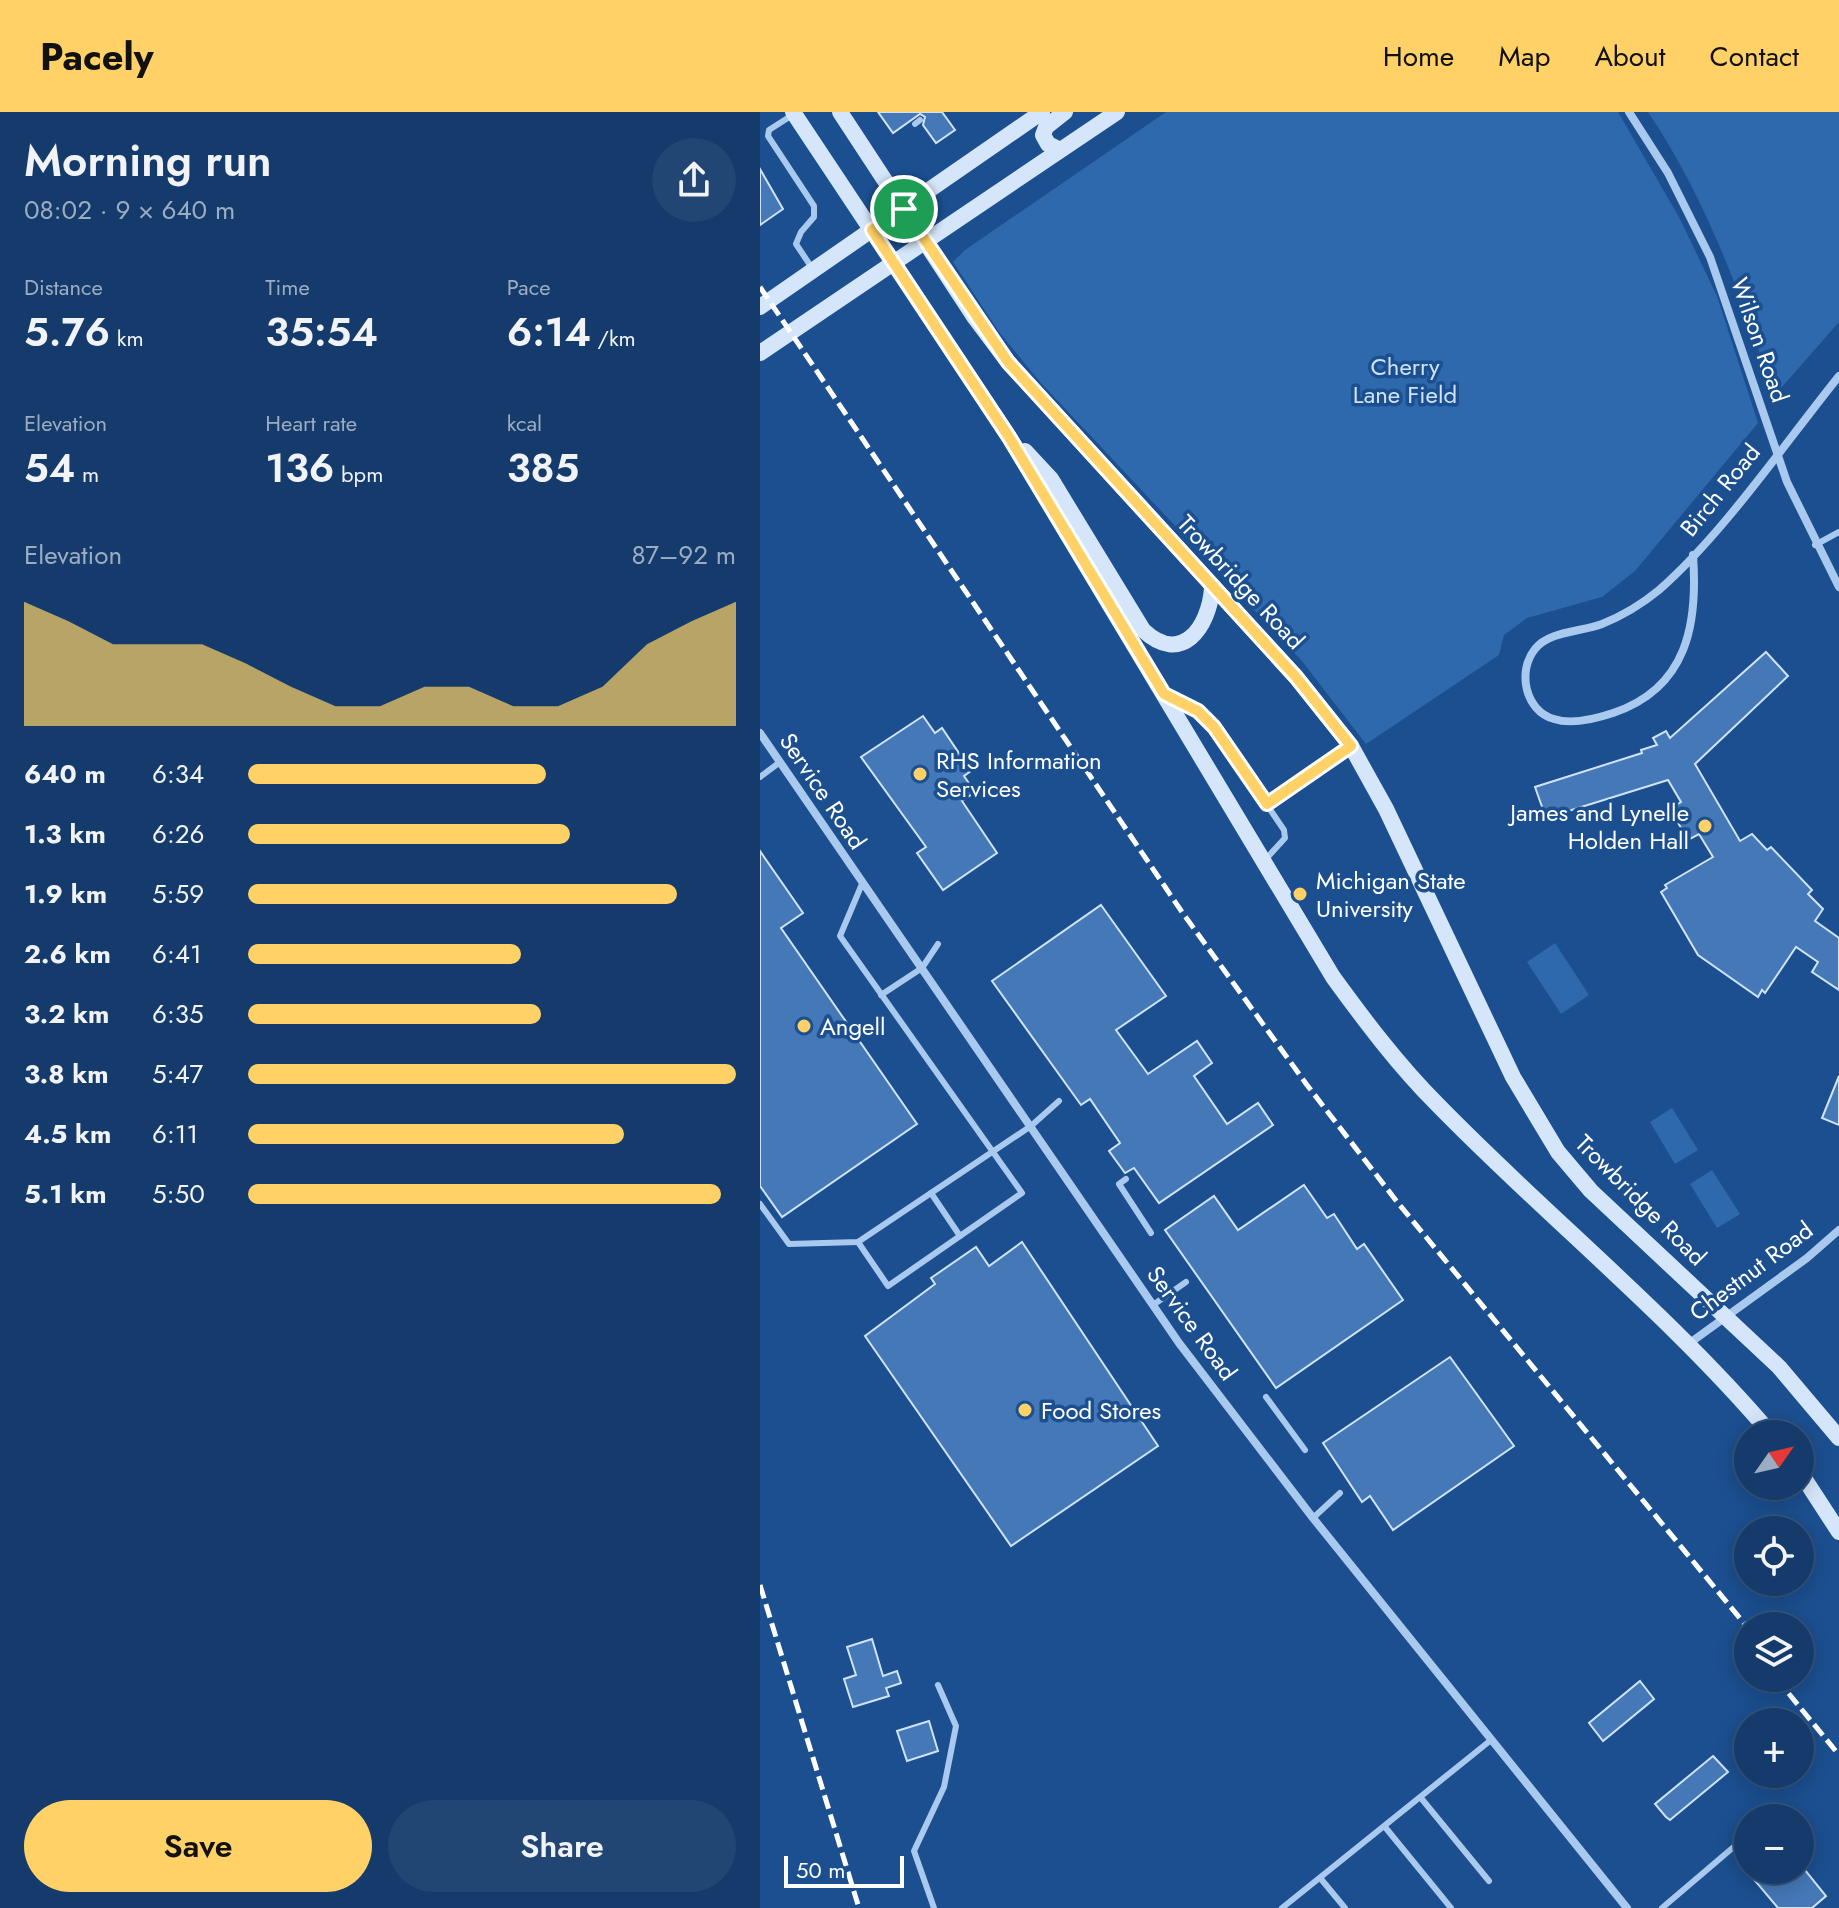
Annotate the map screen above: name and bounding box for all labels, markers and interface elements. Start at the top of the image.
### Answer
text: Pacely [40,29,154,84]
text: Home [1383,36,1454,77]
text: Map [1498,36,1550,77]
text: About [1594,36,1666,77]
text: Contact [1710,36,1799,77]
text: Morning run [24,129,272,193]
button: share [652,138,736,222]
pin [870,175,938,243]
icon: arrive [882,187,926,231]
text: 08:02 · 9 × 640 m [24,191,235,229]
text: Distance [24,271,103,303]
text: Time [265,271,310,303]
text: Pace [507,271,550,303]
street label: Wilson Road [1722,273,1798,407]
text: 5.76 [24,303,110,361]
text: 35:54 [265,303,378,361]
text: 6:14 [507,303,591,361]
text: km [110,322,144,354]
text: /km [591,322,636,354]
park label: Cherry Lane Field [1353,349,1457,412]
text: Elevation [24,407,107,439]
text: Heart rate [265,407,357,439]
text: kcal [507,407,542,439]
street label: Birch Road [1672,436,1768,544]
text: 54 [24,439,75,497]
text: 136 [265,439,334,497]
text: 385 [507,439,579,497]
text: m [75,458,99,490]
text: bpm [334,458,383,490]
street label: Trowbridge Road [1169,507,1313,657]
text: Elevation [24,536,122,574]
text: 87–92 m [631,536,736,574]
street label: Service Road [771,726,875,856]
place label: RHS Information Services [936,743,1102,806]
text: 640 m [24,755,106,793]
text: 6:34 [152,755,204,793]
marker: RHS Information Services [911,765,929,783]
place label: James and Lynelle Holden Hall [1507,795,1689,858]
text: 1.3 km [24,815,106,853]
text: 6:26 [152,815,205,853]
marker: James and Lynelle Holden Hall [1696,817,1714,835]
place label: Michigan State University [1316,863,1466,926]
text: 1.9 km [24,875,107,913]
text: 5:59 [152,875,204,913]
marker: Michigan State University [1291,885,1309,903]
text: 2.6 km [24,935,111,973]
text: 6:41 [152,935,202,973]
text: 3.2 km [24,995,109,1033]
text: 6:35 [152,995,204,1033]
place label: Angell [820,1009,886,1044]
marker: Angell [795,1017,813,1035]
text: 3.8 km [24,1055,109,1093]
text: 5:47 [152,1055,203,1093]
text: 4.5 km [24,1115,111,1153]
text: 6:11 [152,1115,198,1153]
street label: Trowbridge Road [1567,1126,1715,1274]
text: 5.1 km [24,1175,107,1213]
text: 5:50 [152,1175,205,1213]
street label: Chestnut Road [1682,1213,1820,1329]
street label: Service Road [1138,1258,1246,1388]
place label: Food Stores [1041,1393,1161,1428]
marker: Food Stores [1016,1401,1034,1419]
north arrow [1734,1420,1814,1500]
map controls [1734,1420,1814,1884]
button: locate [1734,1516,1814,1596]
button: layers [1734,1612,1814,1692]
button: + [1734,1708,1814,1788]
button: Save [24,1800,372,1892]
button: Share [388,1800,736,1892]
button: − [1734,1804,1814,1884]
scale bar [784,1852,904,1888]
text: 50 m [796,1854,845,1886]

